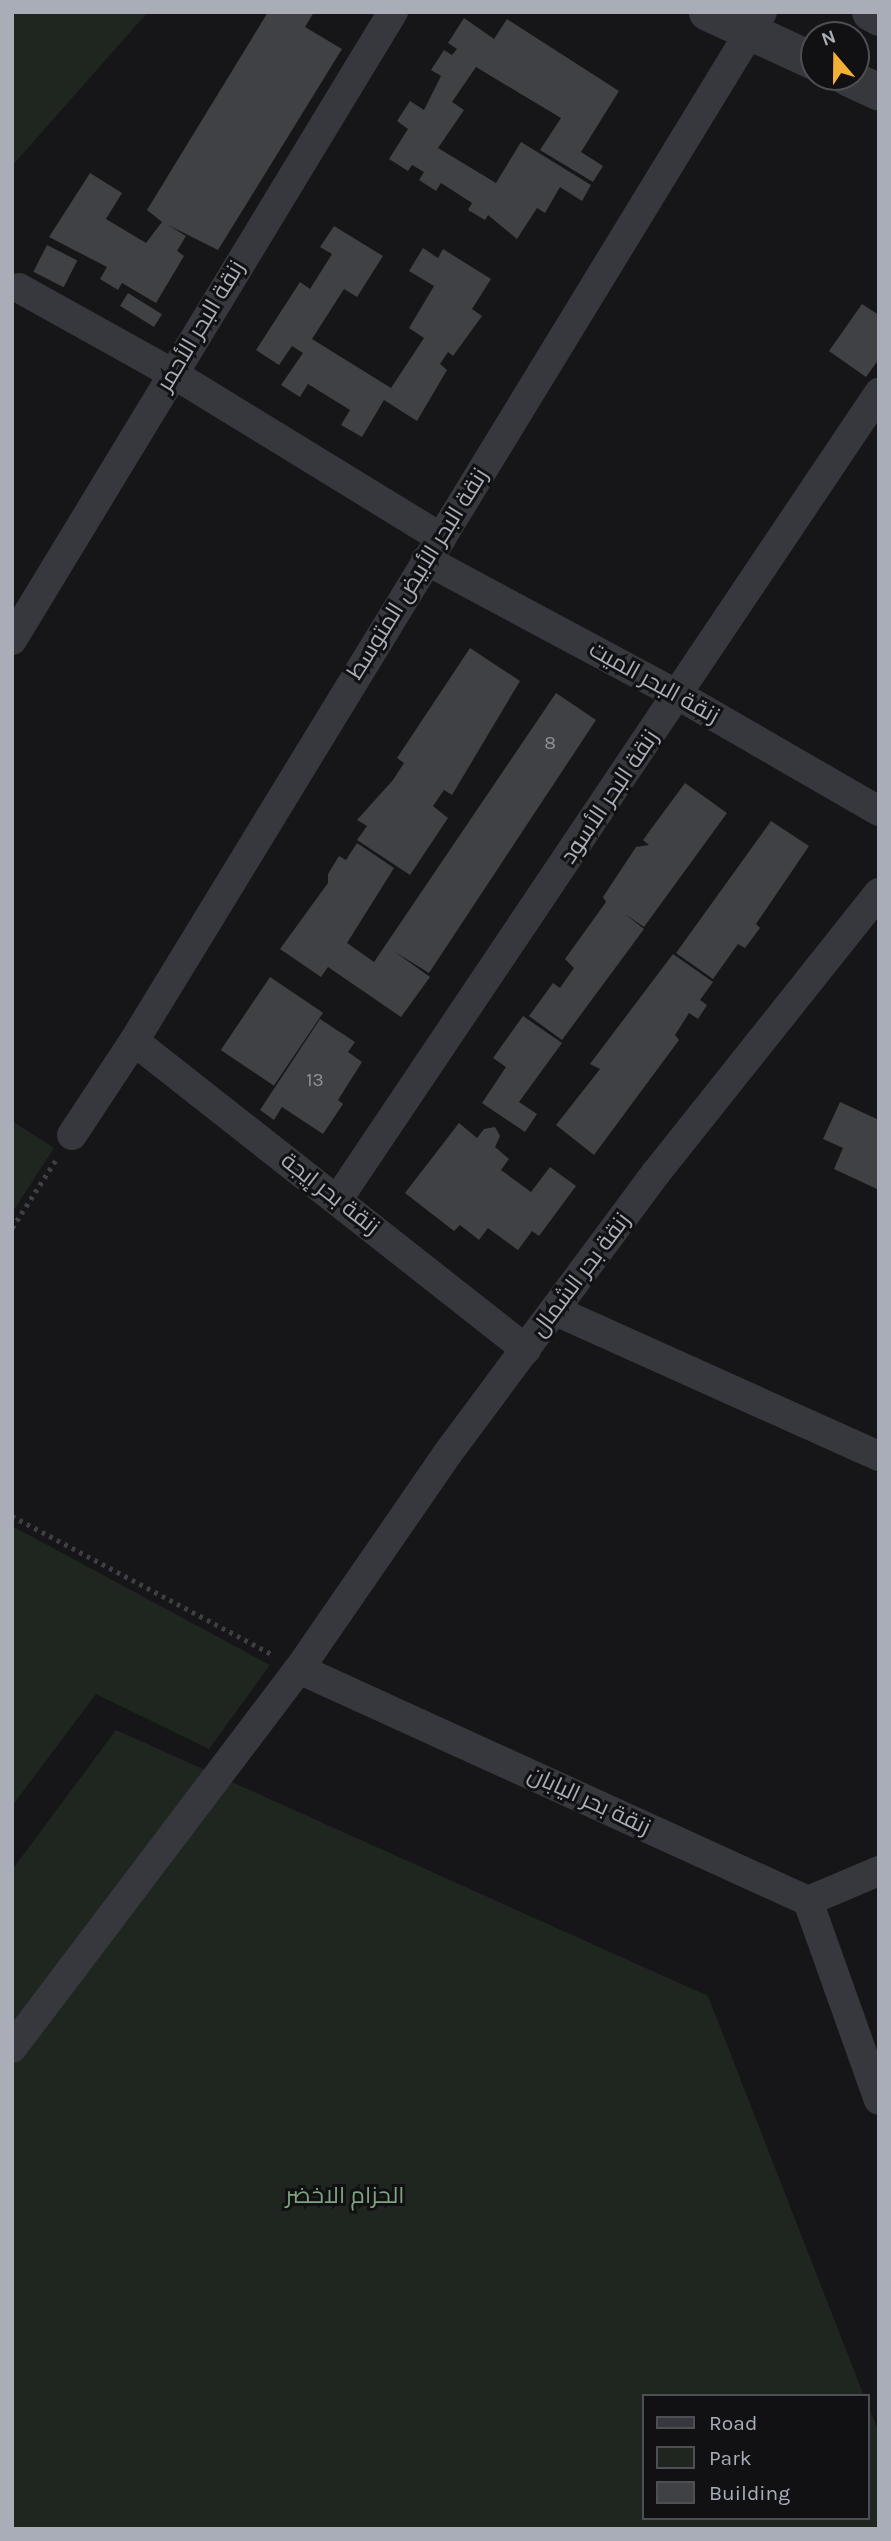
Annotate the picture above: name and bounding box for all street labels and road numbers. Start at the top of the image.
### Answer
street label: زنقة البحر الأحمر [151,256,251,396]
street label: زنقة البحر الأبيض المتوسط [342,463,494,685]
street label: زنقة البحر الميت [584,636,724,730]
street label: زنقة البحر الأسود [555,725,665,869]
street label: زنقة بحر إيجة [275,1147,385,1241]
street label: زنقة بحر الشمال [525,1208,637,1342]
street label: زنقة بحر اليابان [523,1761,655,1841]

